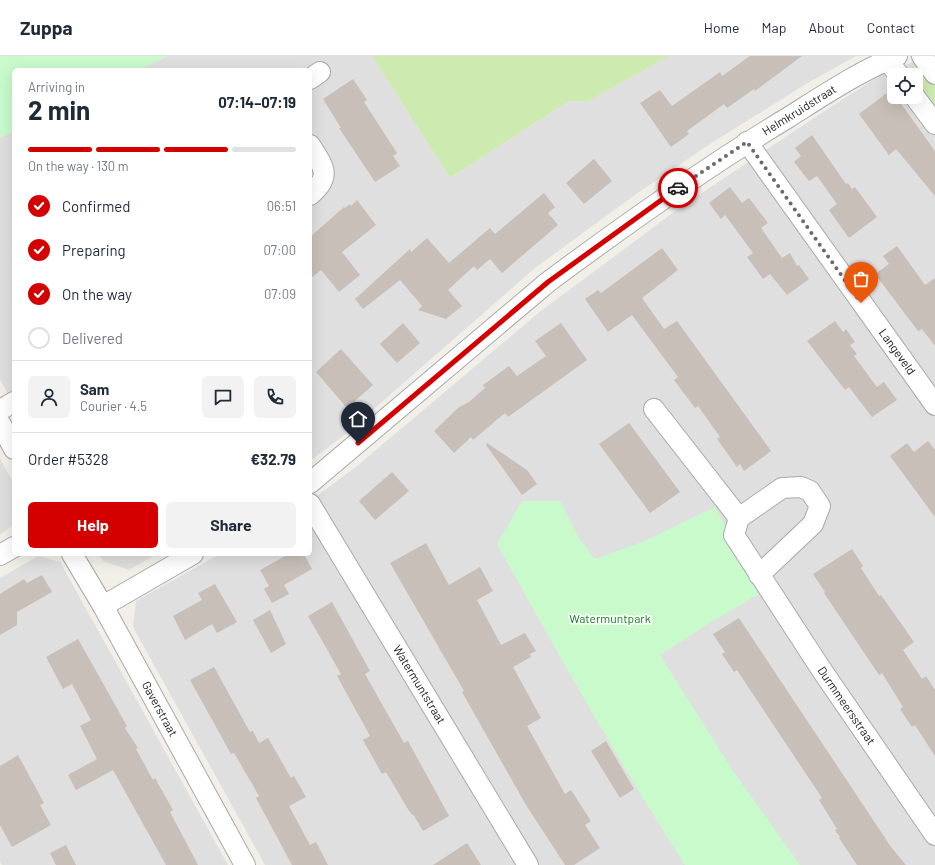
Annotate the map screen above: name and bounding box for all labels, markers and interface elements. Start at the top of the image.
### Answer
text: Zuppa [20,16,73,39]
text: Home [704,19,740,36]
text: Map [762,19,786,36]
text: About [808,19,845,36]
text: Contact [867,19,915,36]
map controls [887,68,923,104]
button: locate [887,68,923,104]
text: Arriving in [28,79,85,95]
street label: Helmkruidstraat [759,81,838,138]
text: 07:14–07:19 [218,93,296,111]
text: 2 min [28,94,90,125]
text: On the way · 130 m [28,158,129,174]
courier [658,168,698,208]
icon: car [667,177,689,199]
icon: check [28,195,50,217]
text: Confirmed [62,197,130,215]
text: 06:51 [267,198,296,214]
icon: check [28,239,50,261]
text: Preparing [62,241,126,259]
text: 07:00 [263,242,296,258]
pin [844,262,878,303]
icon: bag [850,268,872,290]
icon: check [28,283,50,305]
text: On the way [62,285,132,303]
text: 07:09 [264,286,296,302]
street label: Langeveld [877,326,919,377]
text: Delivered [62,329,123,347]
button: person [28,376,70,418]
button: chat [202,376,244,418]
button: phone [254,376,296,418]
text: Sam [80,380,109,398]
text: Courier · 4.5 [80,398,147,414]
pin [341,402,375,443]
icon: home [347,408,369,430]
text: Order #5328 [28,450,109,468]
text: €32.79 [251,450,296,468]
button: Help [28,502,158,548]
button: Share [166,502,296,548]
park label: Watermuntpark [569,611,651,625]
street label: Watermuntstraat [391,642,449,726]
street label: Durmmeersstraat [815,663,879,747]
street label: Gaverstraat [140,679,181,738]

